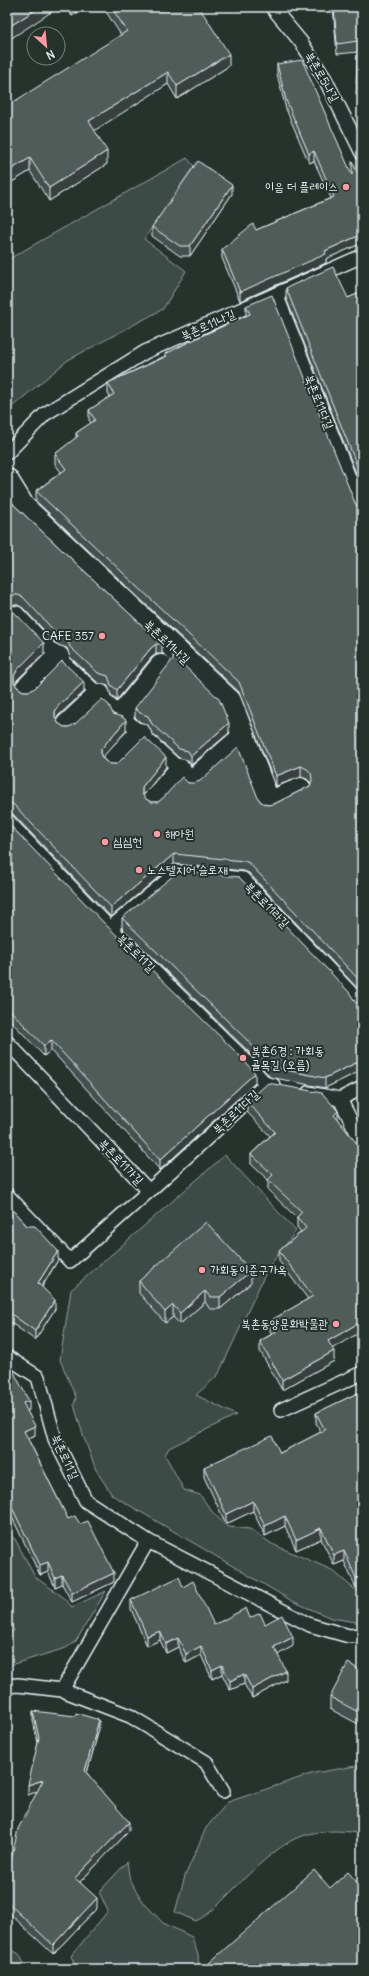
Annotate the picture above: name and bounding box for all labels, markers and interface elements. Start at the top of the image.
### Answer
north arrow [26,26,66,66]
text: N [44,47,57,63]
street label: 북촌로5나길 [302,49,343,105]
place label: 이음 더 플레이스 [265,179,338,194]
marker: 이음 더 플레이스 [341,182,351,192]
street label: 북촌로11나길 [178,306,238,343]
street label: 북촌로11다길 [302,372,337,432]
street label: 북촌로11나길 [141,616,194,667]
place label: CAFE 357 [42,628,94,643]
marker: CAFE 357 [97,631,107,641]
place label: 해아원 [165,826,194,841]
marker: 해아원 [152,829,162,839]
place label: 심심헌 [113,834,142,849]
marker: 심심헌 [100,837,110,847]
place label: 노스텔지어 슬로재 [147,862,227,877]
marker: 노스텔지어 슬로재 [134,865,144,875]
street label: 북촌로11라길 [242,879,293,931]
street label: 북촌로11길 [114,931,159,975]
place label: 북촌6경 : 가회동 골목길 (오름) [251,1043,324,1072]
marker: 북촌6경 : 가회동 골목길 (오름) [238,1053,248,1063]
street label: 북촌로11다길 [209,1086,262,1137]
street label: 북촌로11가길 [96,1136,147,1188]
place label: 가회동이준구가옥 [210,1262,287,1277]
marker: 가회동이준구가옥 [197,1265,207,1275]
place label: 북촌동양문화박물관 [241,1316,328,1331]
marker: 북촌동양문화박물관 [331,1319,341,1329]
street label: 북촌로11길 [48,1432,83,1482]

